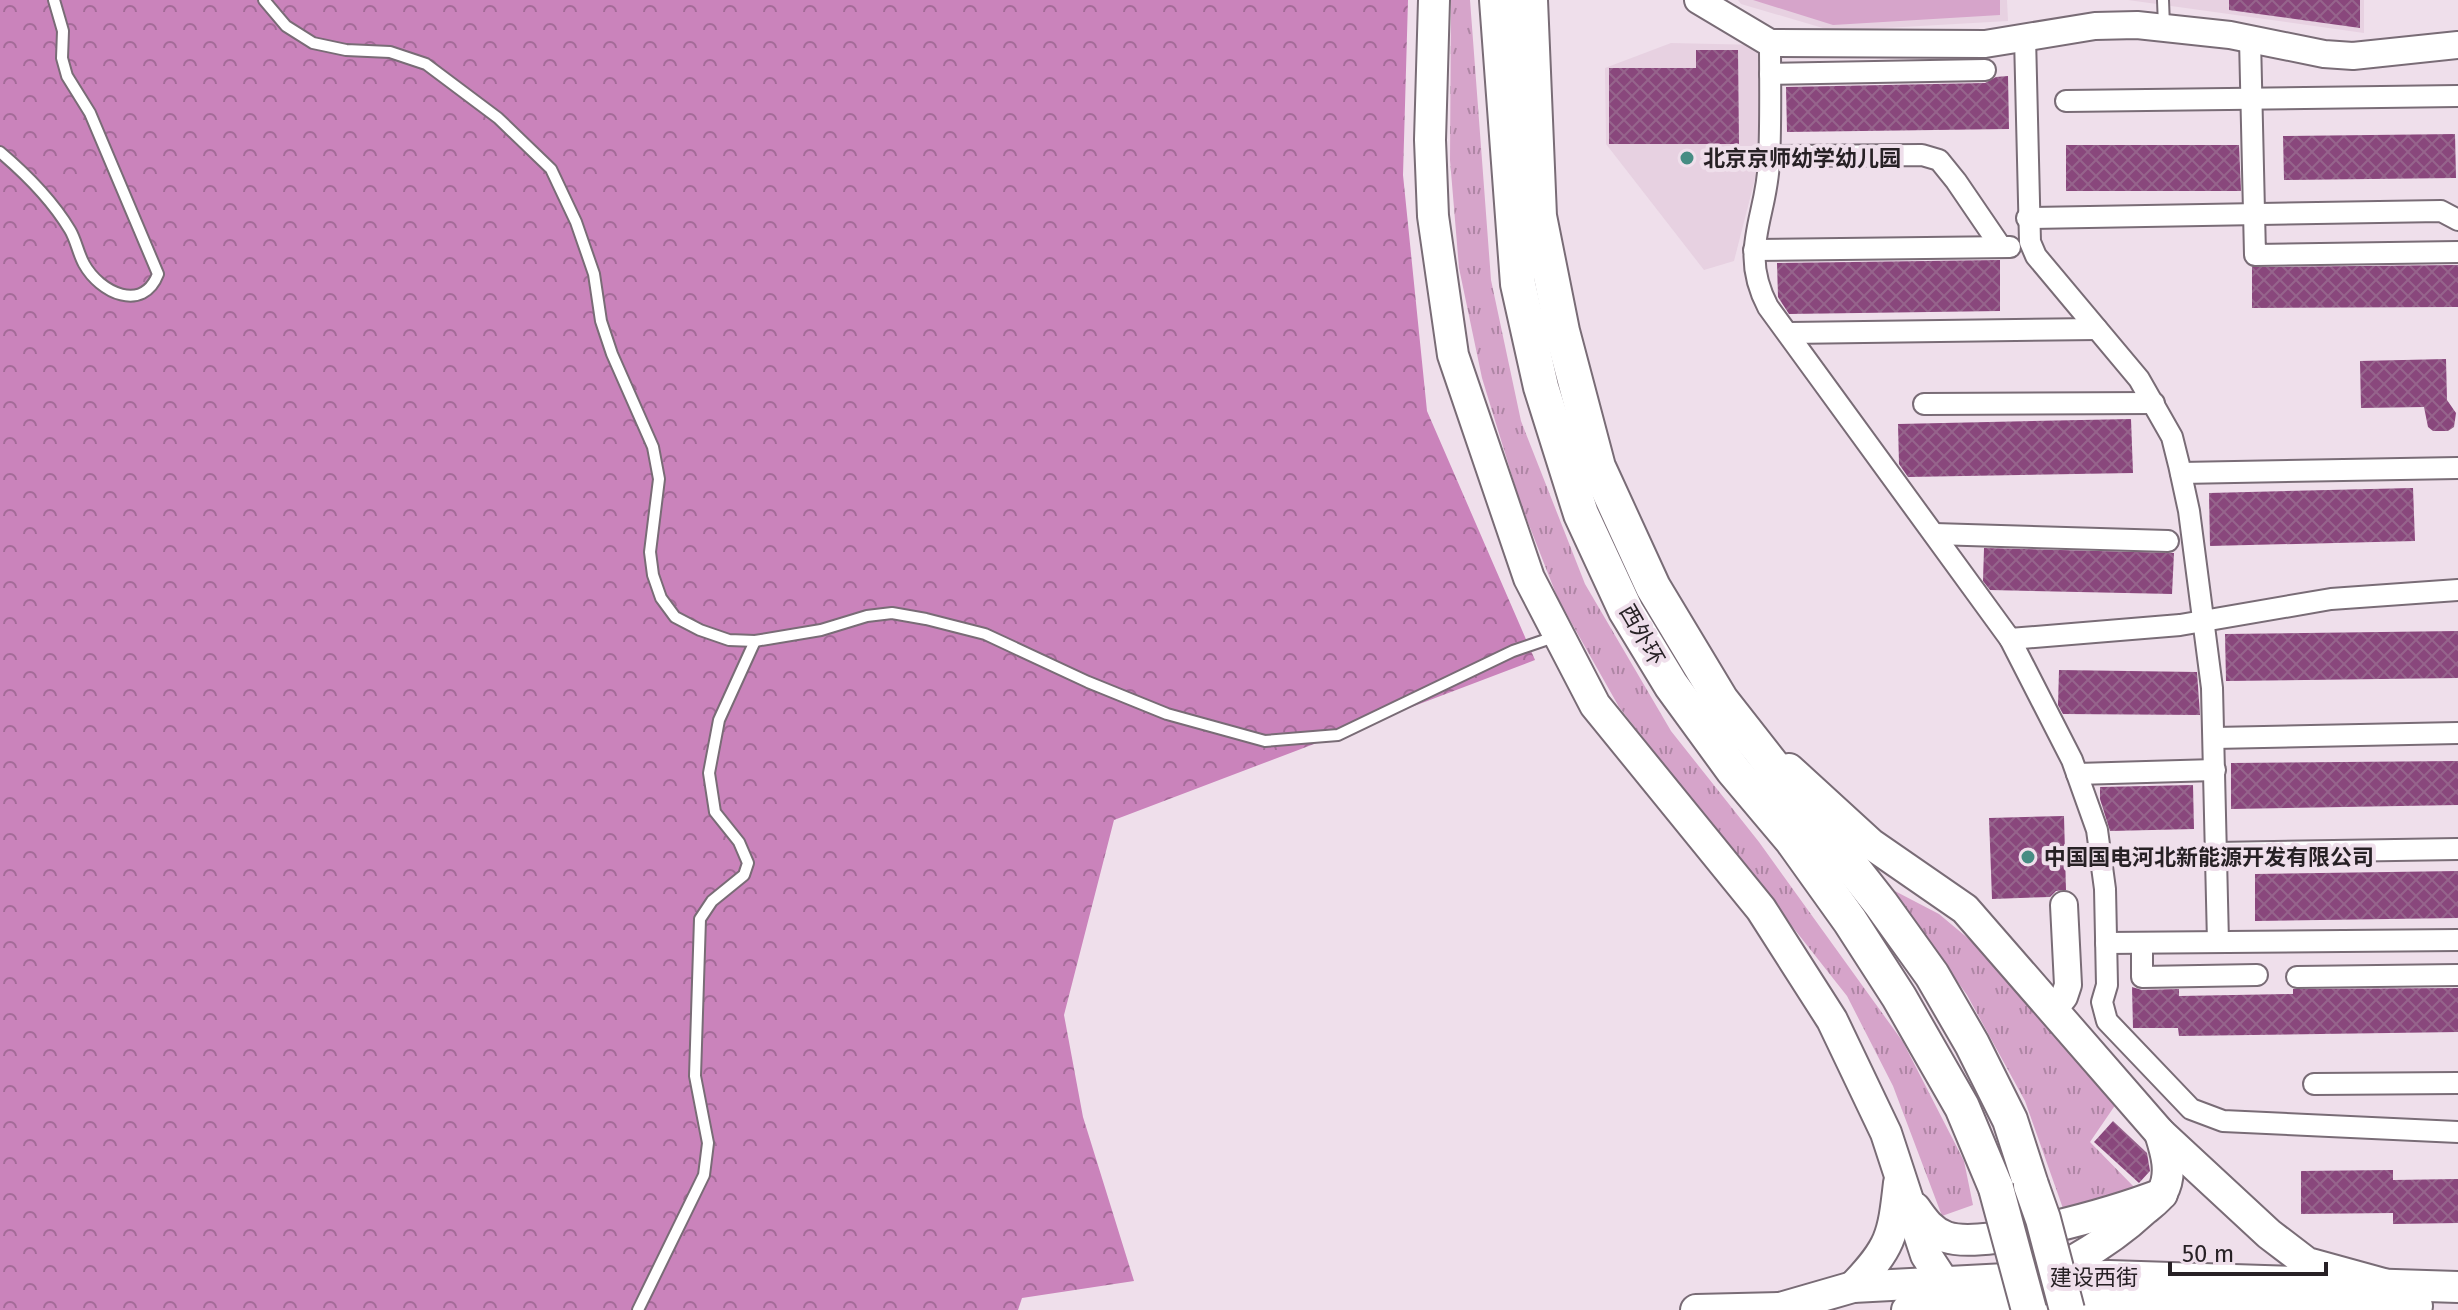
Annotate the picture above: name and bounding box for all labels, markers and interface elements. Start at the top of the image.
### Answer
place label: 北京京师幼学幼儿园 [1703,145,1901,172]
marker: 北京京师幼学幼儿园 [1678,149,1696,167]
street label: 西外环 [1614,600,1670,670]
place label: 中国国电河北新能源开发有限公司 [2044,844,2374,871]
marker: 中国国电河北新能源开发有限公司 [2019,848,2037,866]
scale bar [2170,1226,2326,1276]
text: 50 m [2182,1240,2234,1268]
street label: 建设西街 [2050,1264,2138,1291]

